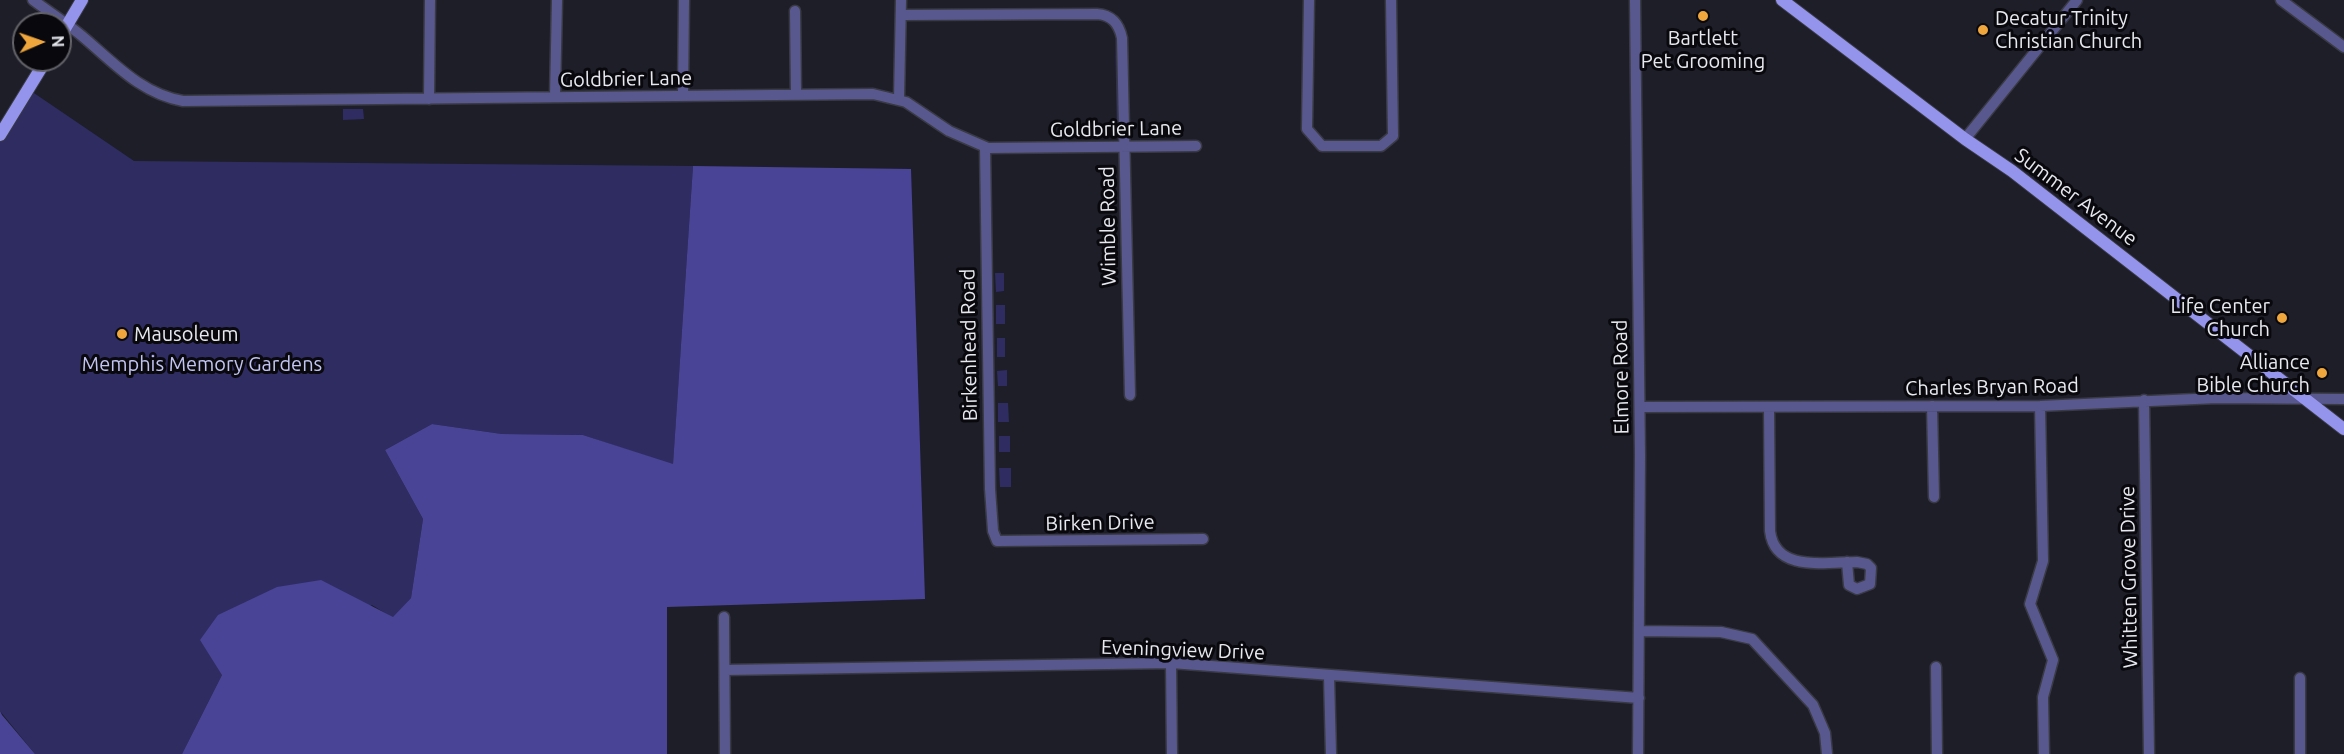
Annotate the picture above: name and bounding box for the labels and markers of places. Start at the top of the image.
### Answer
place label: Decatur Trinity Christian Church [1995,6,2142,53]
marker: Bartlett Pet Grooming [1696,9,1710,23]
marker: Decatur Trinity Christian Church [1976,23,1990,37]
place label: Bartlett Pet Grooming [1641,26,1765,73]
place label: Life Center Church [2171,294,2270,341]
marker: Life Center Church [2275,311,2289,325]
place label: Mausoleum [134,322,238,346]
marker: Mausoleum [115,327,129,341]
place label: Alliance Bible Church [2197,350,2310,397]
marker: Alliance Bible Church [2315,366,2329,380]

